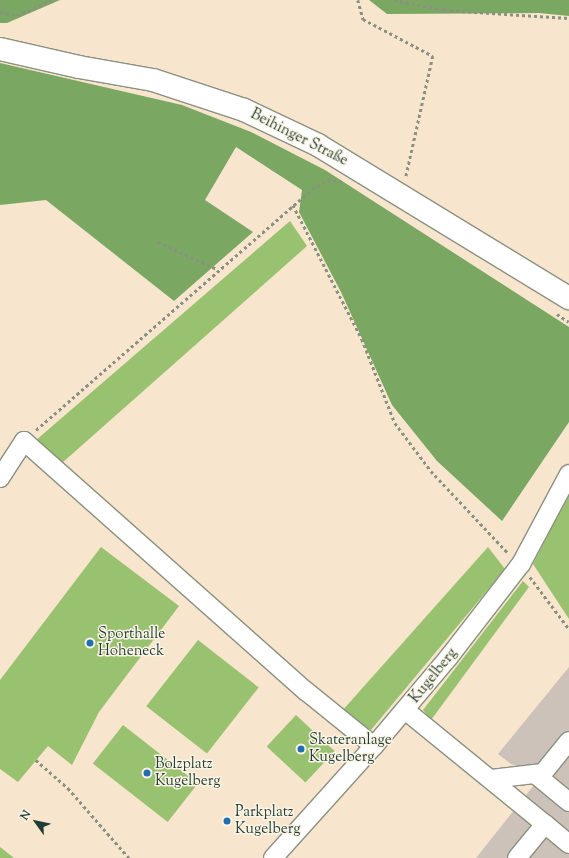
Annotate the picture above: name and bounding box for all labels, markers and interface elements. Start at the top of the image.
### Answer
street label: Beihinger Straße [247,106,351,170]
place label: Sporthalle Hoheneck [98,625,165,660]
marker: Sporthalle Hoheneck [85,638,95,648]
street label: Kugelberg [406,645,462,707]
place label: Skateranlage Kugelberg [309,731,392,766]
marker: Skateranlage Kugelberg [296,744,306,754]
place label: Bolzplatz Kugelberg [155,755,221,790]
marker: Bolzplatz Kugelberg [142,768,152,778]
north arrow [16,802,56,842]
place label: Parkplatz Kugelberg [235,803,301,838]
text: N [17,807,35,824]
marker: Parkplatz Kugelberg [222,816,232,826]

